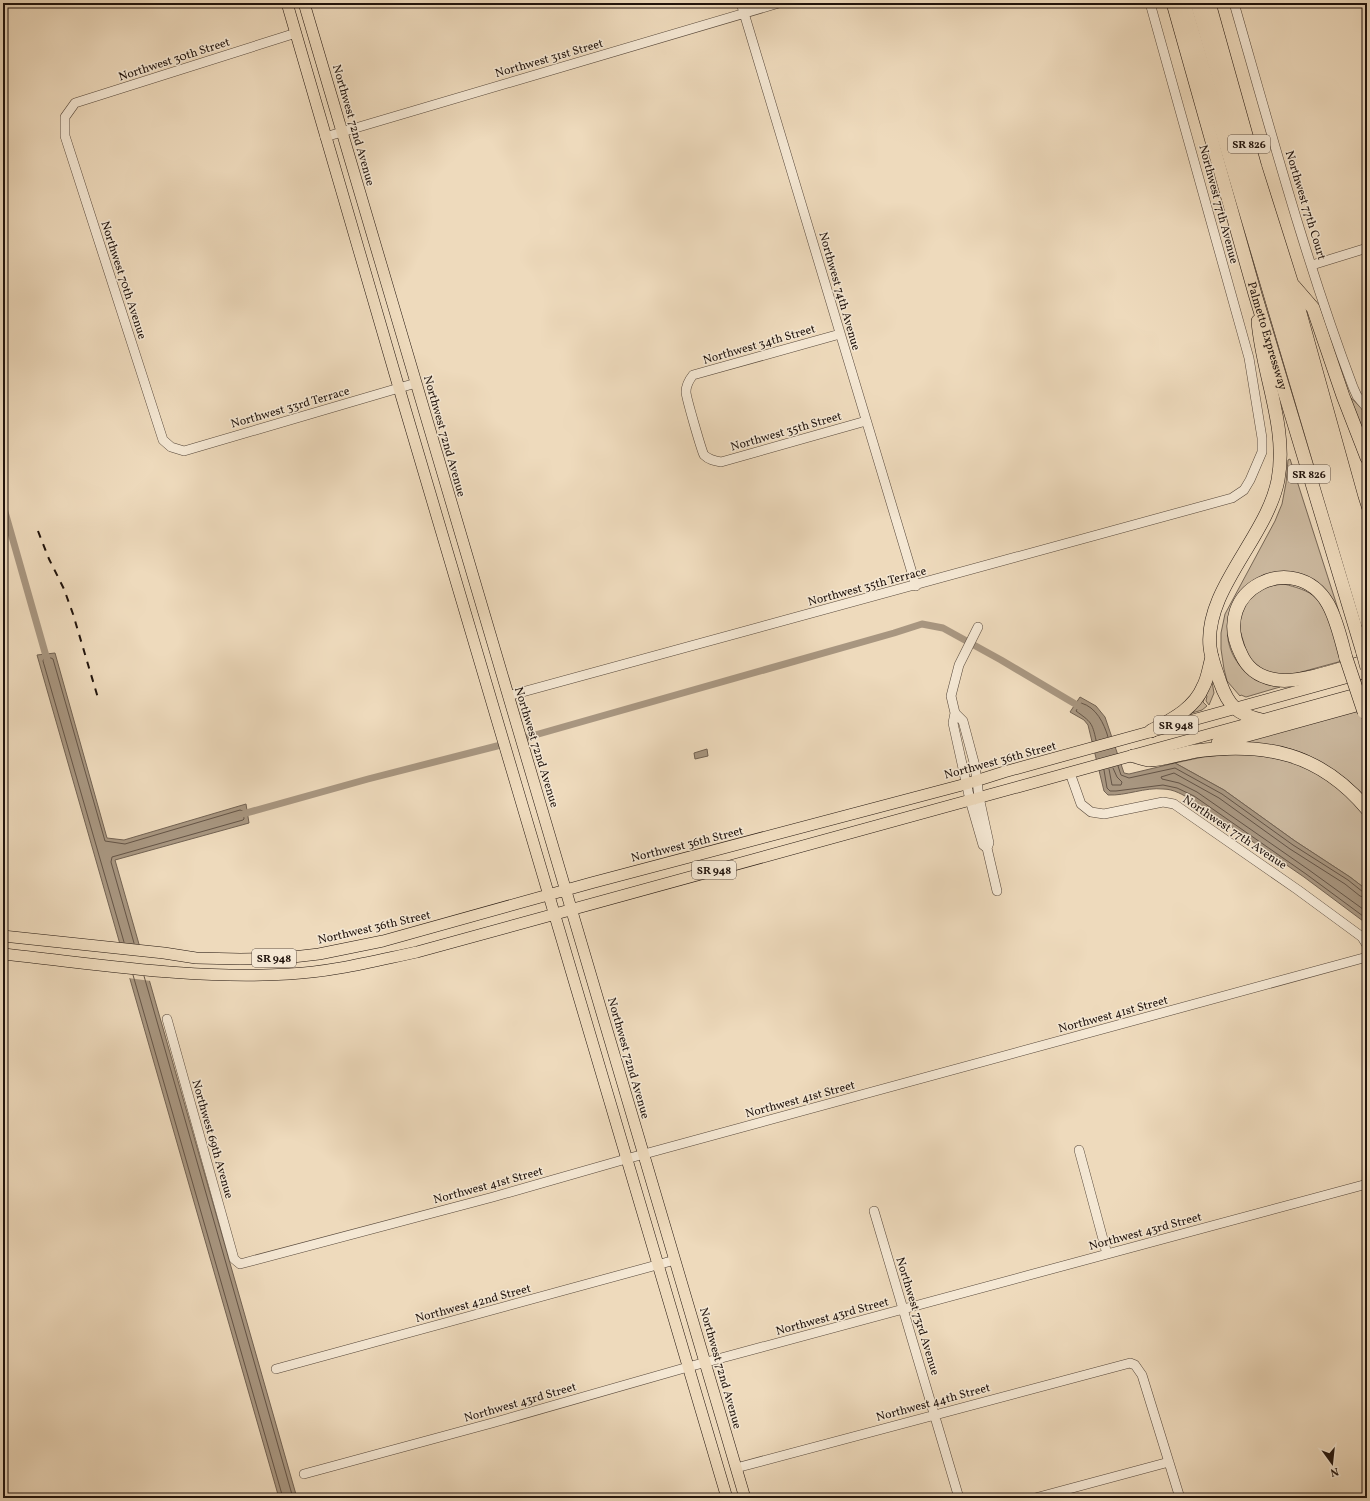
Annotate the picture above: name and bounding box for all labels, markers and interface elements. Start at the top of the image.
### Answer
street label: Northwest 30th Street [117,34,232,86]
street label: Northwest 31st Street [493,36,605,82]
street label: Northwest 72nd Avenue [328,63,378,188]
road number: SR 826 [1228,135,1270,153]
street label: Northwest 77th Avenue [1194,143,1242,266]
street label: Northwest 77th Court [1281,149,1329,262]
street label: Northwest 70th Avenue [96,219,150,342]
street label: Northwest 74th Avenue [814,230,864,353]
street label: Palmetto Expressway [1243,280,1291,393]
street label: Northwest 34th Street [701,321,817,369]
street label: Northwest 72nd Avenue [419,374,469,499]
street label: Northwest 33rd Terrace [229,383,352,433]
street label: Northwest 35th Street [729,408,844,455]
road number: SR 826 [1288,465,1330,483]
street label: Northwest 35th Terrace [806,563,929,610]
street label: Northwest 72nd Avenue [510,685,562,810]
road number: SR 948 [1154,716,1198,734]
street label: Northwest 36th Street [943,738,1058,784]
street label: Northwest 77th Avenue [1179,792,1290,874]
street label: Northwest 36th Street [629,823,745,867]
road number: SR 948 [692,861,736,879]
street label: Northwest 36th Street [316,907,432,949]
road number: SR 948 [252,949,296,967]
street label: Northwest 41st Street [1057,993,1170,1037]
street label: Northwest 72nd Avenue [603,996,653,1121]
street label: Northwest 69th Avenue [187,1078,237,1201]
street label: Northwest 41st Street [744,1078,857,1122]
street label: Northwest 41st Street [432,1164,545,1208]
street label: Northwest 43rd Street [1087,1209,1203,1255]
street label: Northwest 73rd Avenue [891,1255,943,1378]
street label: Northwest 42nd Street [414,1281,533,1327]
street label: Northwest 43rd Street [774,1294,890,1340]
street label: Northwest 72nd Avenue [695,1306,745,1431]
street label: Northwest 43rd Street [462,1379,578,1427]
street label: Northwest 44th Street [875,1380,992,1426]
north arrow [1312,1443,1352,1483]
text: N [1328,1463,1340,1479]

